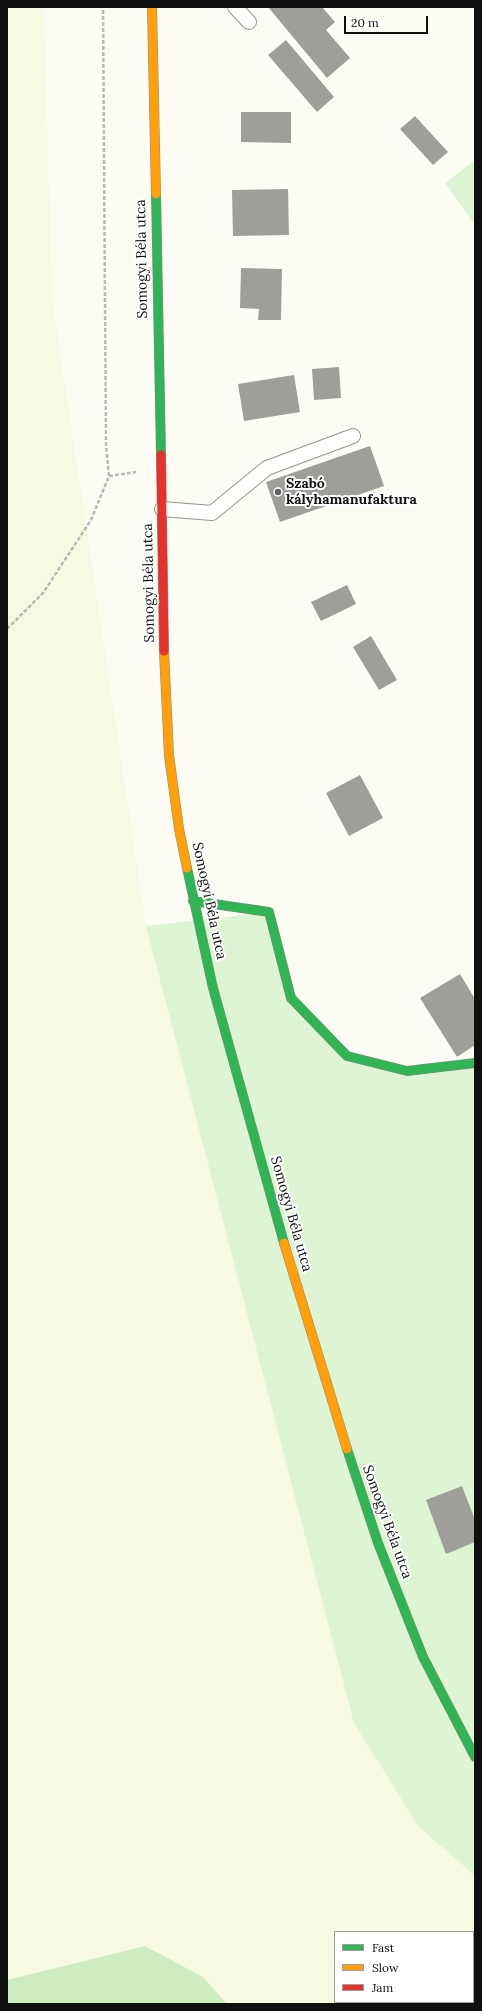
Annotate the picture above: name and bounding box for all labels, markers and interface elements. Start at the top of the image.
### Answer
scale bar [346,8,430,34]
text: 20 m [351,15,379,30]
street label: Somogyi Béla utca [133,199,151,319]
place label: Szabó kályhamanufaktura [286,476,417,508]
marker: Szabó kályhamanufaktura [273,487,283,497]
street label: Somogyi Béla utca [140,523,158,643]
street label: Somogyi Béla utca [188,841,230,961]
street label: Somogyi Béla utca [266,1154,316,1274]
street label: Somogyi Béla utca [359,1463,415,1581]
legend [334,1931,474,2003]
text: Fast [372,1940,395,1955]
text: Slow [372,1960,399,1975]
text: Jam [372,1980,393,1995]

